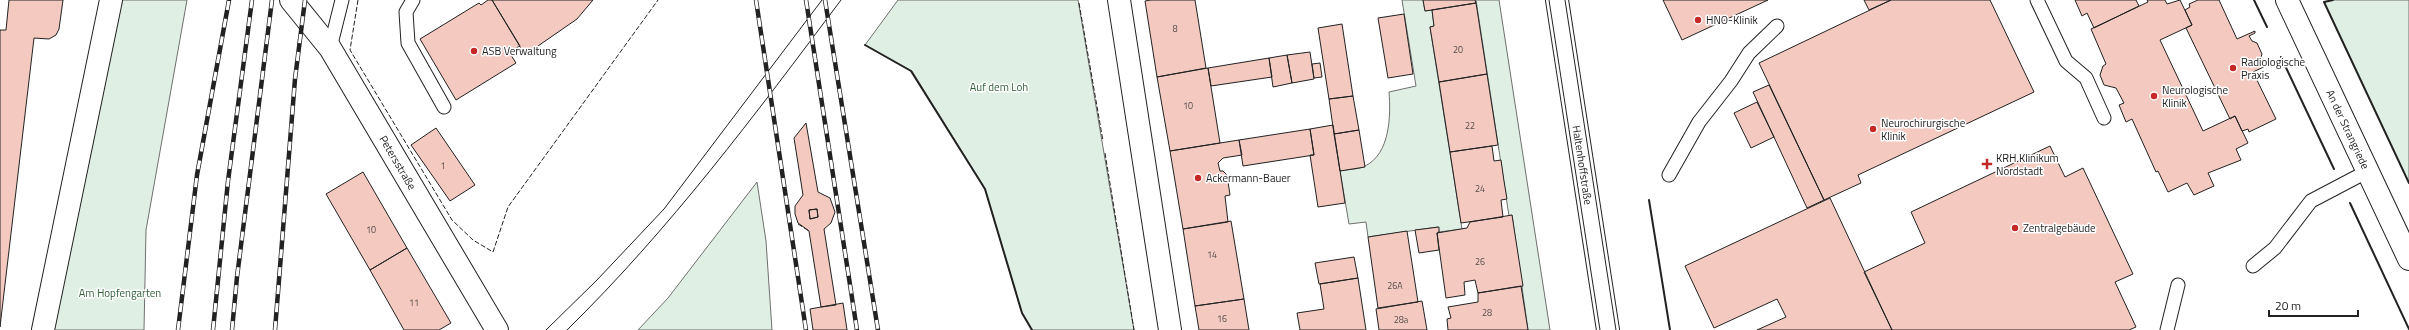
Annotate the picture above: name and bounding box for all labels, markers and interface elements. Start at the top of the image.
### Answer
place label: HNO-Klinik [1706,12,1758,28]
marker: HNO-Klinik [1693,15,1703,25]
house number: 8 [1172,22,1178,35]
place label: ASB Verwaltung [482,43,557,59]
house number: 20 [1453,43,1463,56]
marker: ASB Verwaltung [469,46,479,56]
place label: Radiologische Praxis [2241,54,2306,83]
marker: Radiologische Praxis [2228,63,2238,73]
park label: Auf dem Loh [970,79,1028,95]
place label: Neurologische Klinik [2162,82,2229,111]
street label: An der Strangriede [2322,87,2374,172]
marker: Neurologische Klinik [2149,91,2159,101]
house number: 10 [1183,99,1193,112]
place label: Neurochirurgische Klinik [1881,115,1966,144]
house number: 22 [1465,119,1475,132]
street label: Haltenhoffstraße [1568,124,1597,206]
marker: Neurochirurgische Klinik [1868,124,1878,134]
street label: Petersstraße [376,132,420,193]
place label: KRH Klinikum Nordstadt [1996,150,2059,179]
marker: KRH Klinikum Nordstadt [1981,158,1993,170]
house number: 1 [440,159,446,172]
place label: Ackermann-Bauer [1206,170,1291,186]
marker: Ackermann-Bauer [1193,173,1203,183]
house number: 24 [1475,182,1485,195]
place label: Zentralgebäude [2023,220,2096,236]
house number: 10 [366,223,376,236]
marker: Zentralgebäude [2010,223,2020,233]
house number: 14 [1207,248,1217,261]
house number: 26 [1475,255,1485,268]
house number: 26A [1387,279,1403,292]
park label: Am Hopfengarten [79,285,161,301]
scale bar [2269,292,2358,318]
house number: 11 [409,296,419,309]
text: 20 m [2275,296,2301,315]
house number: 28 [1482,306,1492,319]
house number: 16 [1217,312,1227,325]
house number: 28a [1394,313,1409,326]

